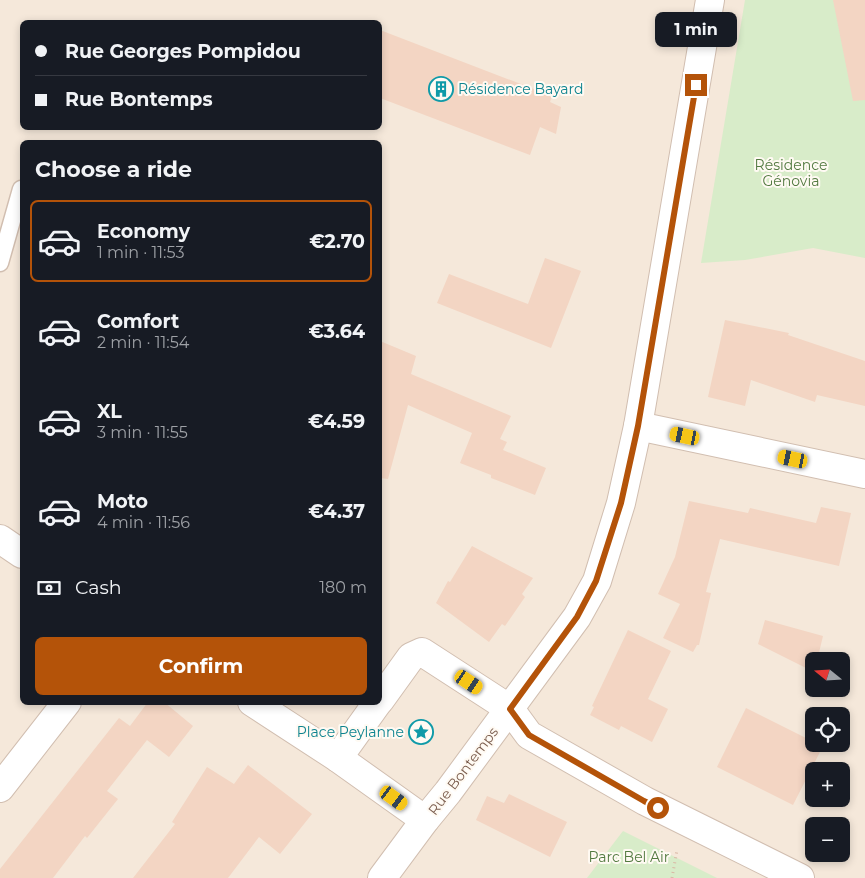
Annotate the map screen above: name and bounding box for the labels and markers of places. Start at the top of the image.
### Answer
building icon: Résidence Bayard [428,76,454,102]
place label: Résidence Bayard [458,80,584,98]
place icon: Place Peylanne [408,719,434,745]
place label: Place Peylanne [297,723,404,741]

